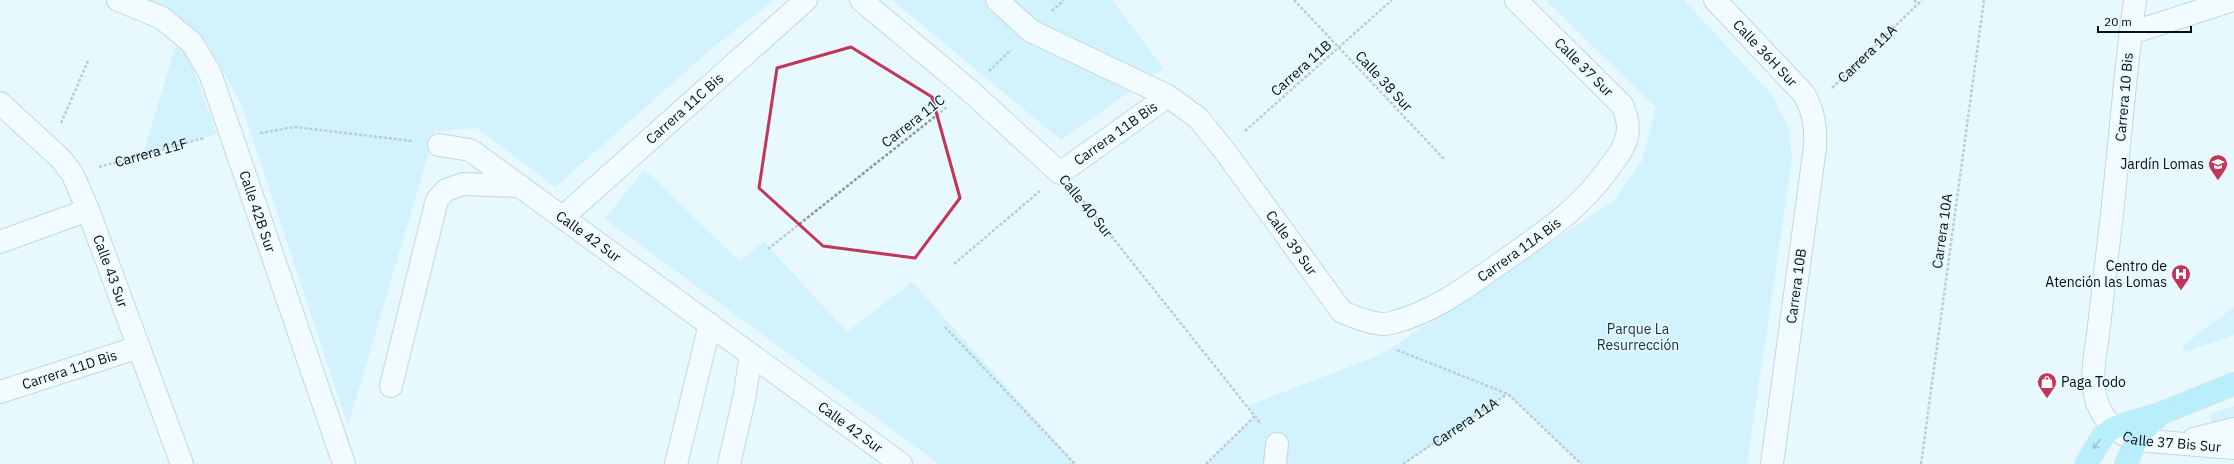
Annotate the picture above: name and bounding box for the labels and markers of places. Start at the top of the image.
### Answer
school or university icon: Jardín Lomas [2207,153,2229,181]
place label: Jardín Lomas [2120,155,2204,173]
place label: Centro de Atención las Lomas [2045,257,2167,291]
hospital icon: Centro de Atención las Lomas [2170,263,2192,291]
shop icon: Paga Todo [2036,371,2058,399]
place label: Paga Todo [2061,373,2126,391]

